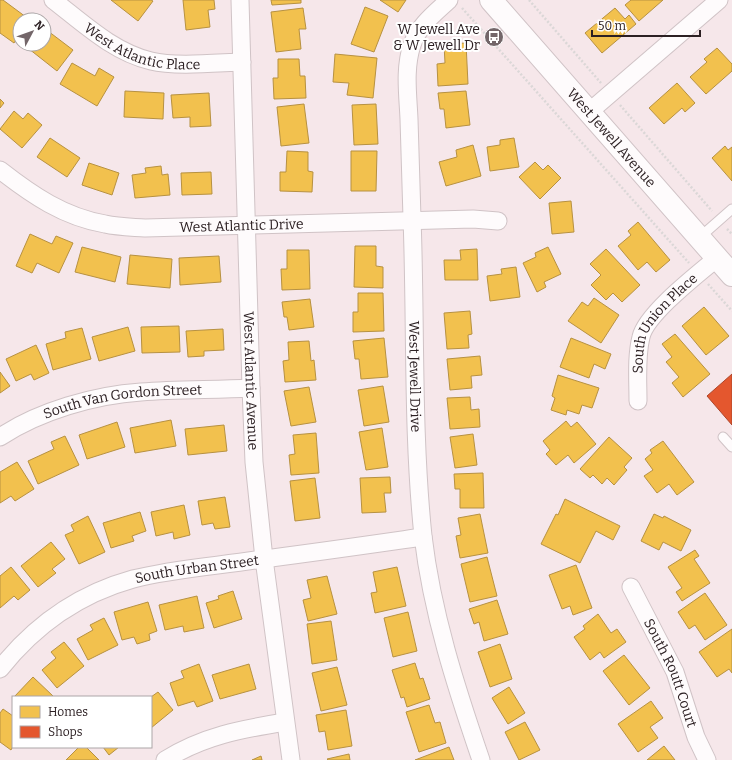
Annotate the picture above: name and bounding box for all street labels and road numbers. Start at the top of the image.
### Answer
street label: West Atlantic Place [81,20,201,73]
street label: West Jewell Avenue [563,85,659,191]
street label: West Atlantic Drive [179,216,304,236]
street label: South Union Place [630,270,701,374]
street label: West Atlantic Avenue [240,311,262,451]
street label: West Jewell Drive [405,321,424,432]
street label: South Van Gordon Street [41,381,202,423]
street label: South Urban Street [133,552,260,587]
street label: South Routt Court [640,616,700,730]

